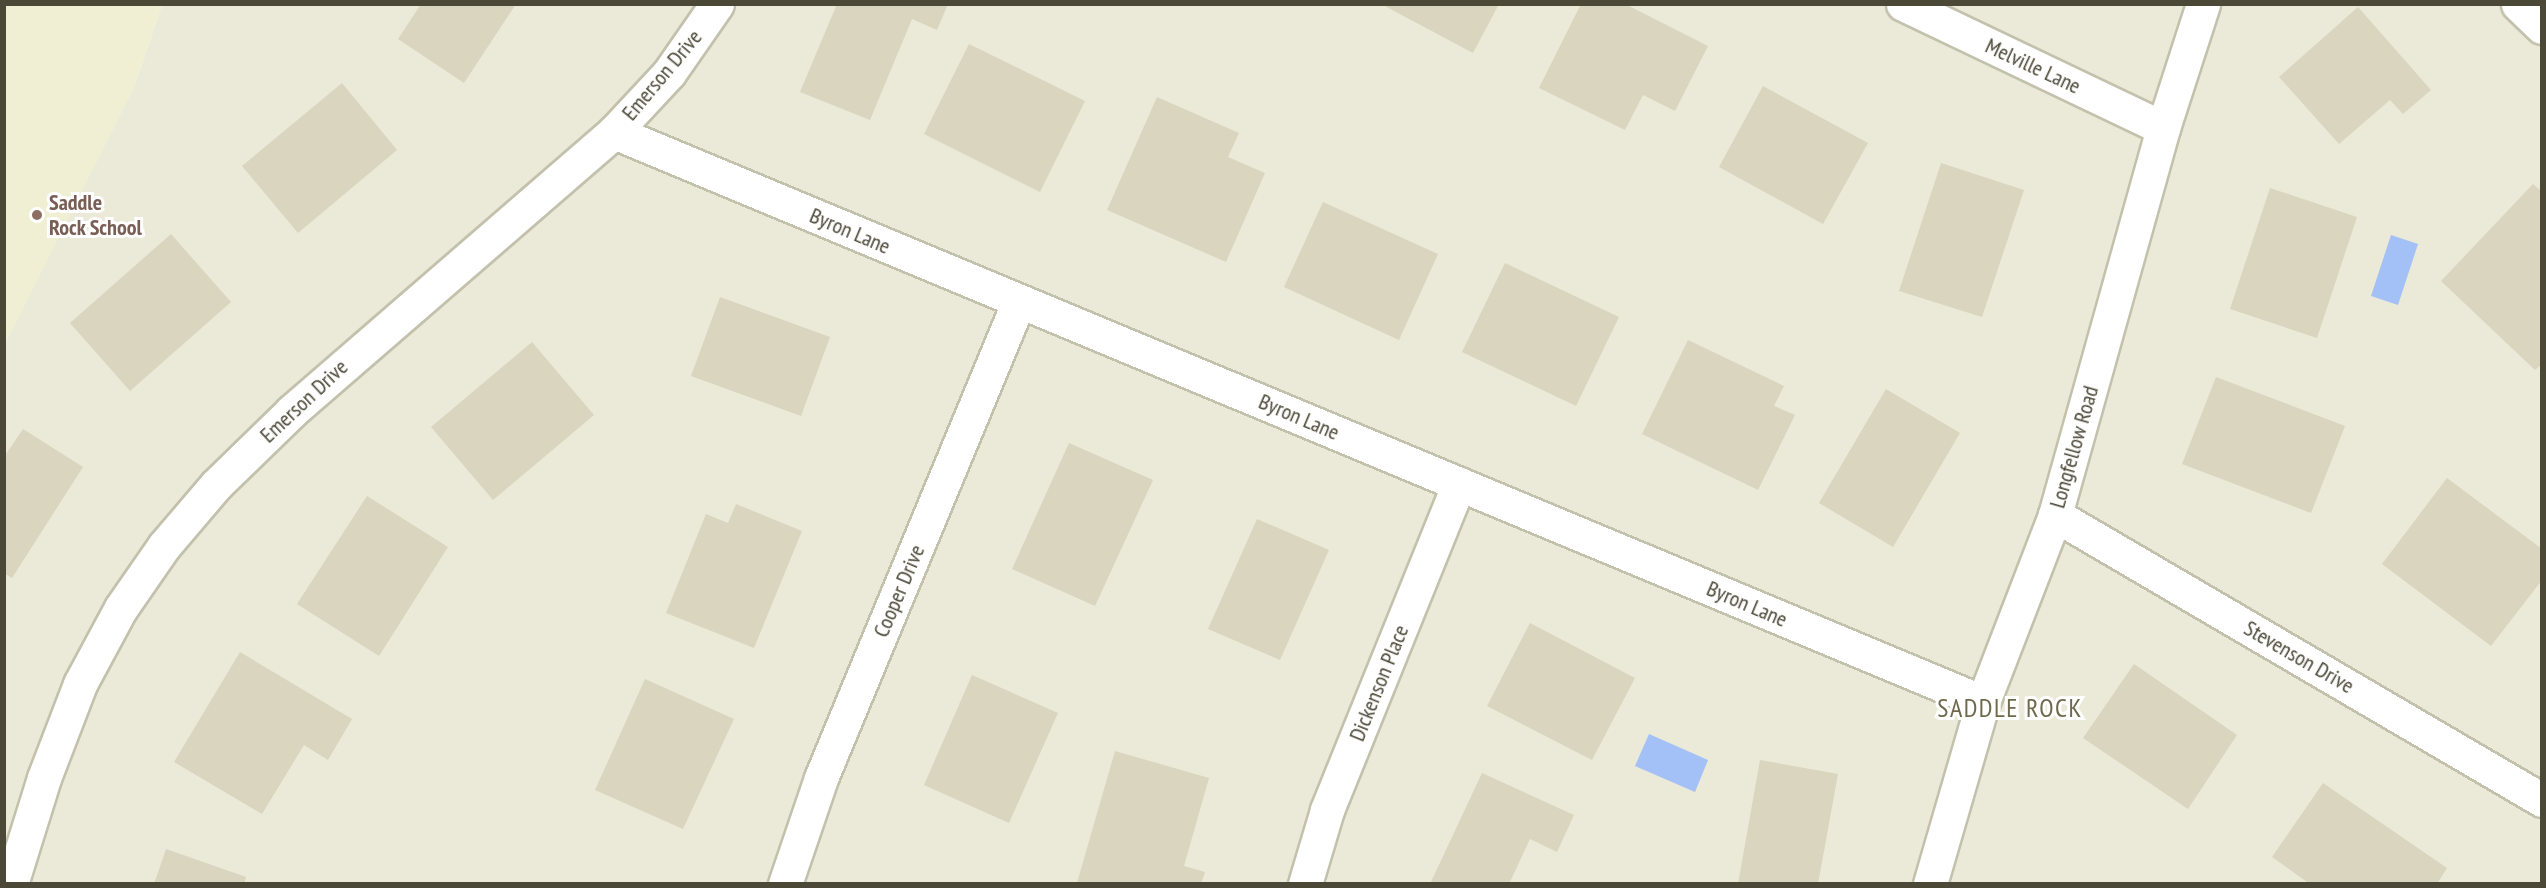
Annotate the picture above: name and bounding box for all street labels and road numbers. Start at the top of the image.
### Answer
street label: Emerson Drive [616,24,708,126]
street label: Melville Lane [1981,33,2085,99]
street label: Byron Lane [806,202,894,260]
street label: Emerson Drive [255,354,353,448]
street label: Longfellow Road [2044,383,2104,511]
street label: Byron Lane [1255,388,1343,446]
street label: Cooper Drive [868,541,930,641]
street label: Byron Lane [1703,575,1791,633]
street label: Stevenson Drive [2239,615,2359,699]
street label: Dickenson Place [1344,621,1414,745]

